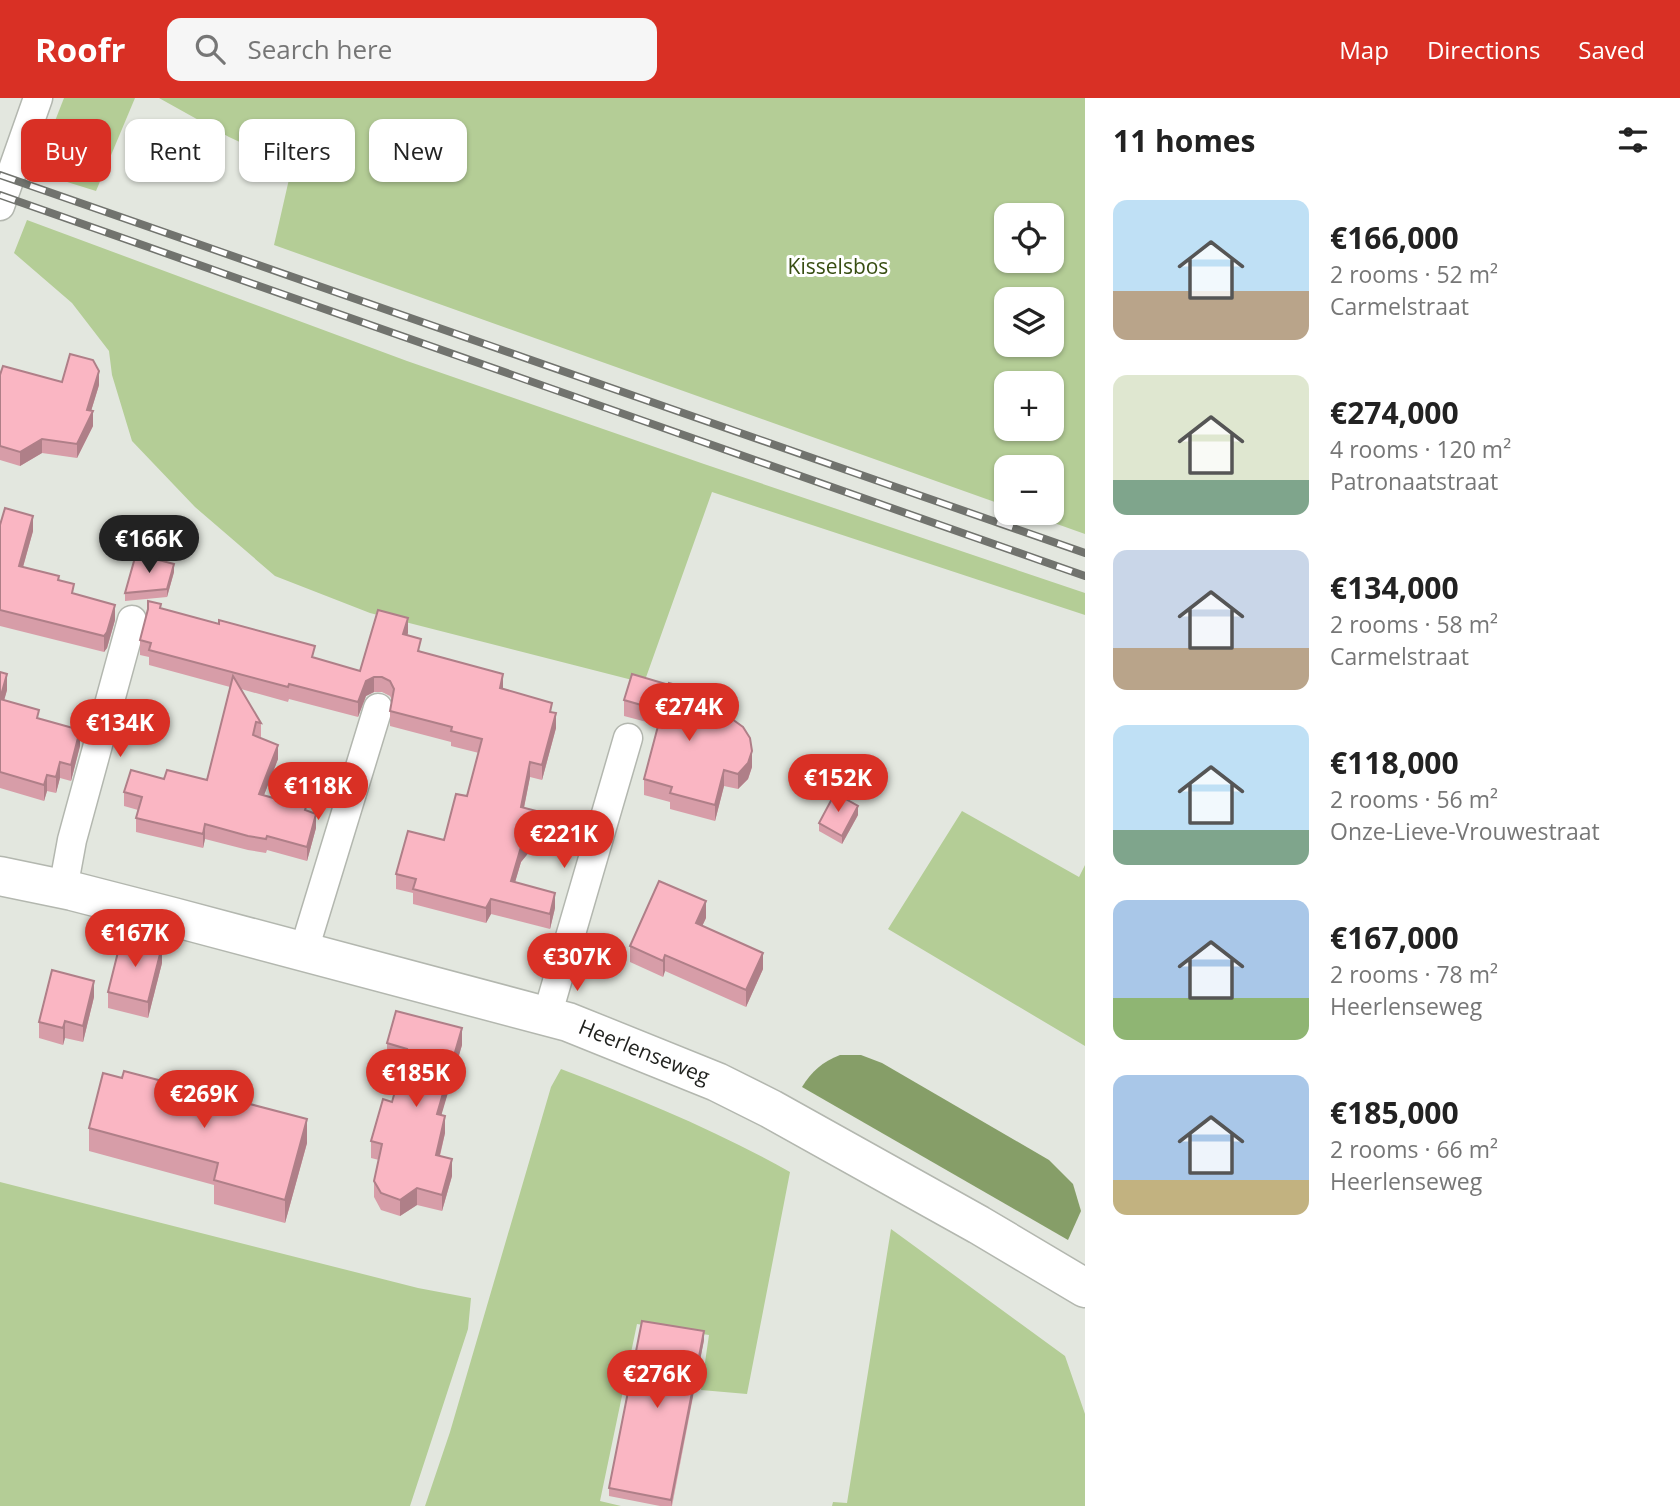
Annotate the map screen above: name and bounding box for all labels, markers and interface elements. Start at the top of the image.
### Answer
search box [167,18,657,81]
text: Roofr [35,27,125,72]
icon: search [191,30,229,68]
text: Search here [247,31,392,67]
text: Map [1339,33,1389,66]
text: Directions [1427,33,1540,66]
text: Saved [1578,33,1645,66]
chip: Buy [21,119,111,182]
chip: Rent [125,119,225,182]
chip: Filters [239,119,355,182]
chip: New [369,119,467,182]
text: 11 homes [1113,120,1256,161]
icon: filters [1614,121,1652,159]
map controls [994,203,1064,525]
button: locate [994,203,1064,273]
text: €166,000 [1330,217,1459,258]
icon: home [1169,228,1253,312]
park label: Kisselsbos [788,252,888,280]
text: 2 rooms · 52 m² [1330,258,1498,290]
button: layers [994,287,1064,357]
text: Carmelstraat [1330,290,1469,322]
button: + [994,371,1064,441]
text: €274,000 [1330,392,1459,433]
icon: home [1169,403,1253,487]
text: 4 rooms · 120 m² [1330,433,1511,465]
button: − [994,455,1064,525]
text: Patronaatstraat [1330,465,1498,497]
pin: €166K [100,516,198,575]
text: €166K [115,522,183,554]
text: €134,000 [1330,567,1459,608]
icon: home [1169,578,1253,662]
text: 2 rooms · 58 m² [1330,608,1498,640]
text: Carmelstraat [1330,640,1469,672]
pin: €274K [640,684,738,743]
text: €274K [655,690,723,722]
pin: €134K [71,700,169,759]
text: €134K [86,706,154,738]
text: €118,000 [1330,742,1459,783]
icon: home [1169,753,1253,837]
pin: €152K [789,754,887,814]
text: €152K [804,761,872,793]
pin: €118K [269,762,367,822]
text: €118K [284,769,352,801]
text: 2 rooms · 56 m² [1330,783,1498,815]
pin: €221K [515,810,613,870]
text: Onze-Lieve-Vrouwestraat [1330,815,1600,847]
text: €221K [530,817,598,849]
pin: €167K [86,910,184,969]
text: €167K [101,916,169,948]
text: €167,000 [1330,917,1459,958]
icon: home [1169,928,1253,1012]
pin: €307K [528,934,626,993]
text: €307K [543,940,611,972]
text: 2 rooms · 78 m² [1330,958,1498,990]
text: Heerlenseweg [1330,990,1482,1022]
street label: Heerlenseweg [575,1012,714,1090]
pin: €185K [367,1049,465,1109]
text: €185K [382,1056,450,1088]
pin: €269K [155,1070,253,1130]
text: €269K [170,1077,238,1109]
text: €185,000 [1330,1092,1459,1133]
icon: home [1169,1103,1253,1187]
text: 2 rooms · 66 m² [1330,1133,1498,1165]
text: Heerlenseweg [1330,1165,1482,1197]
pin: €276K [608,1350,706,1410]
text: €276K [623,1357,691,1389]

